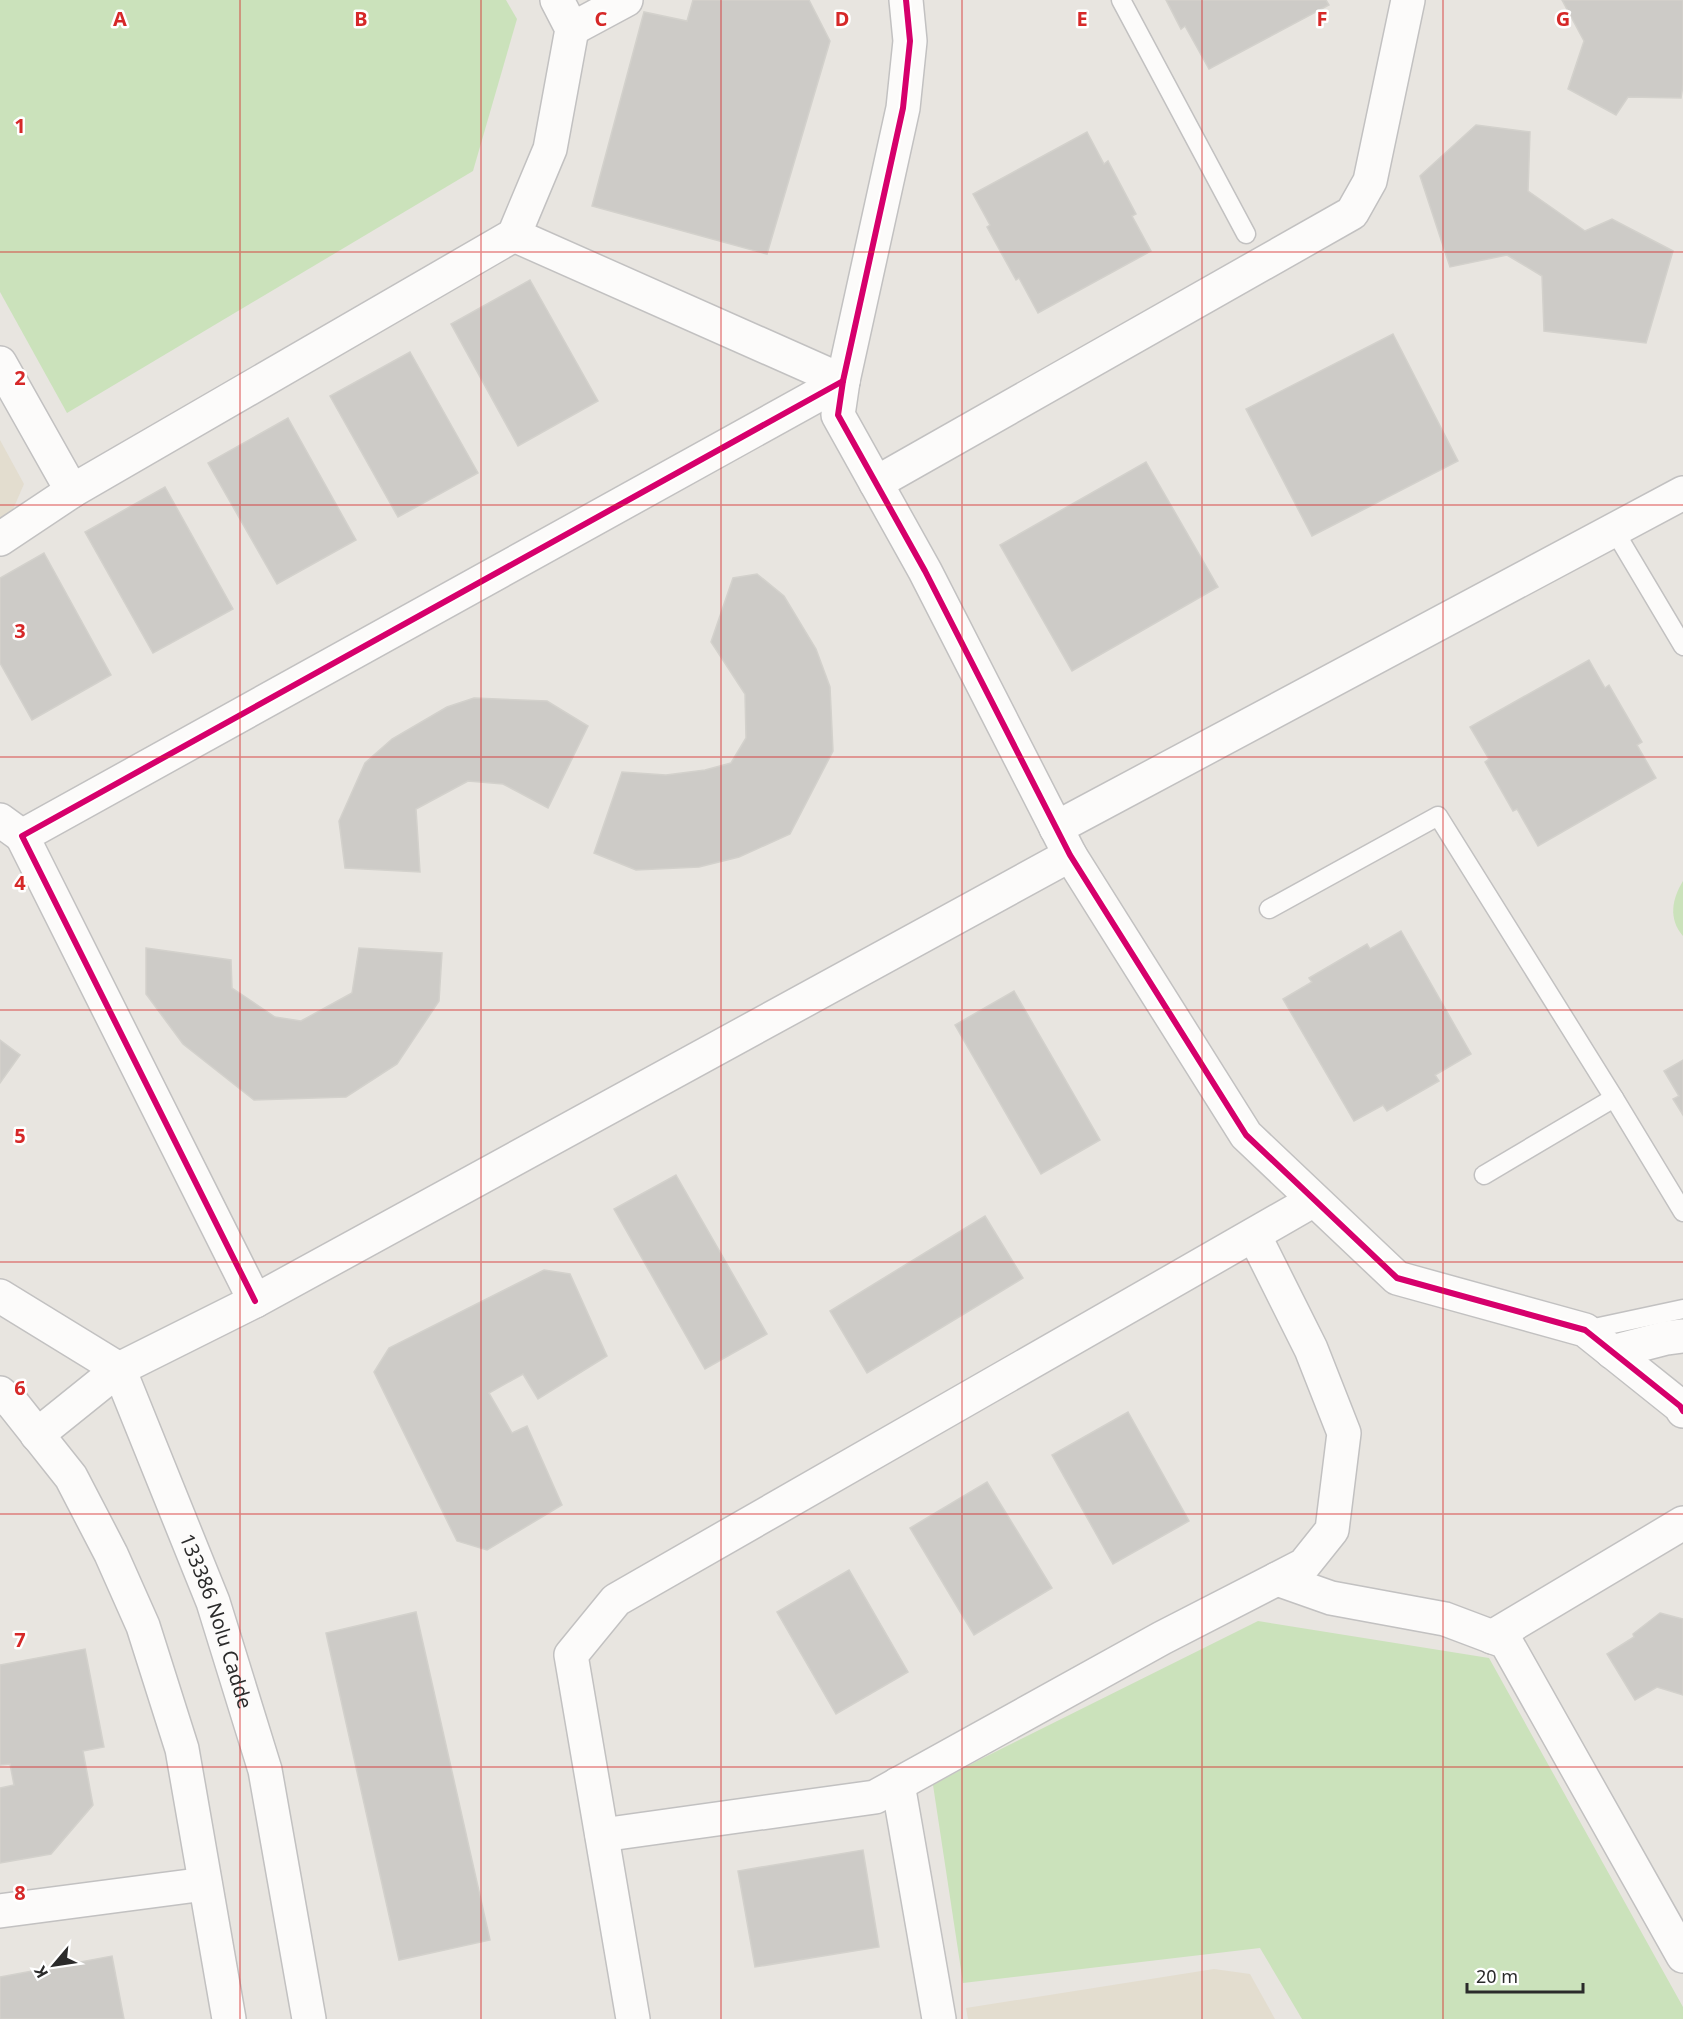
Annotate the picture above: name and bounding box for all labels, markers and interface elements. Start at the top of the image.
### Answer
text: A [113,5,127,32]
text: B [354,5,368,32]
text: C [595,5,608,32]
text: D [835,5,849,32]
text: E [1076,5,1088,32]
text: F [1317,5,1327,32]
text: G [1556,5,1570,32]
text: 1 [14,112,26,139]
text: 2 [14,364,26,391]
text: 3 [14,617,26,644]
text: 4 [14,869,26,896]
text: 5 [14,1122,26,1149]
text: 6 [14,1374,26,1401]
street label: 133386 Nolu Cadde [174,1529,259,1712]
text: 7 [14,1626,26,1653]
text: 8 [14,1879,26,1906]
north arrow [24,1935,84,1995]
scale bar [1467,1956,1582,1994]
text: K [29,1962,53,1982]
text: 20 m [1476,1964,1518,1988]

